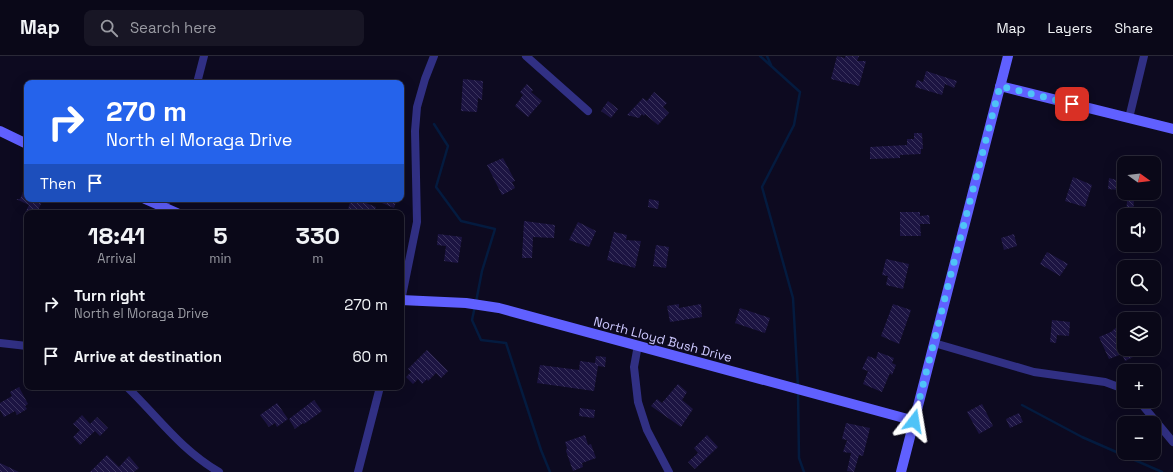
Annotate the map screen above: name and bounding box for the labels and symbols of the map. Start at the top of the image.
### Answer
pin [1055,87,1089,121]
north arrow [1117,156,1161,200]
street label: North Lloyd Bush Drive [592,313,734,366]
position arrow [893,400,935,442]

